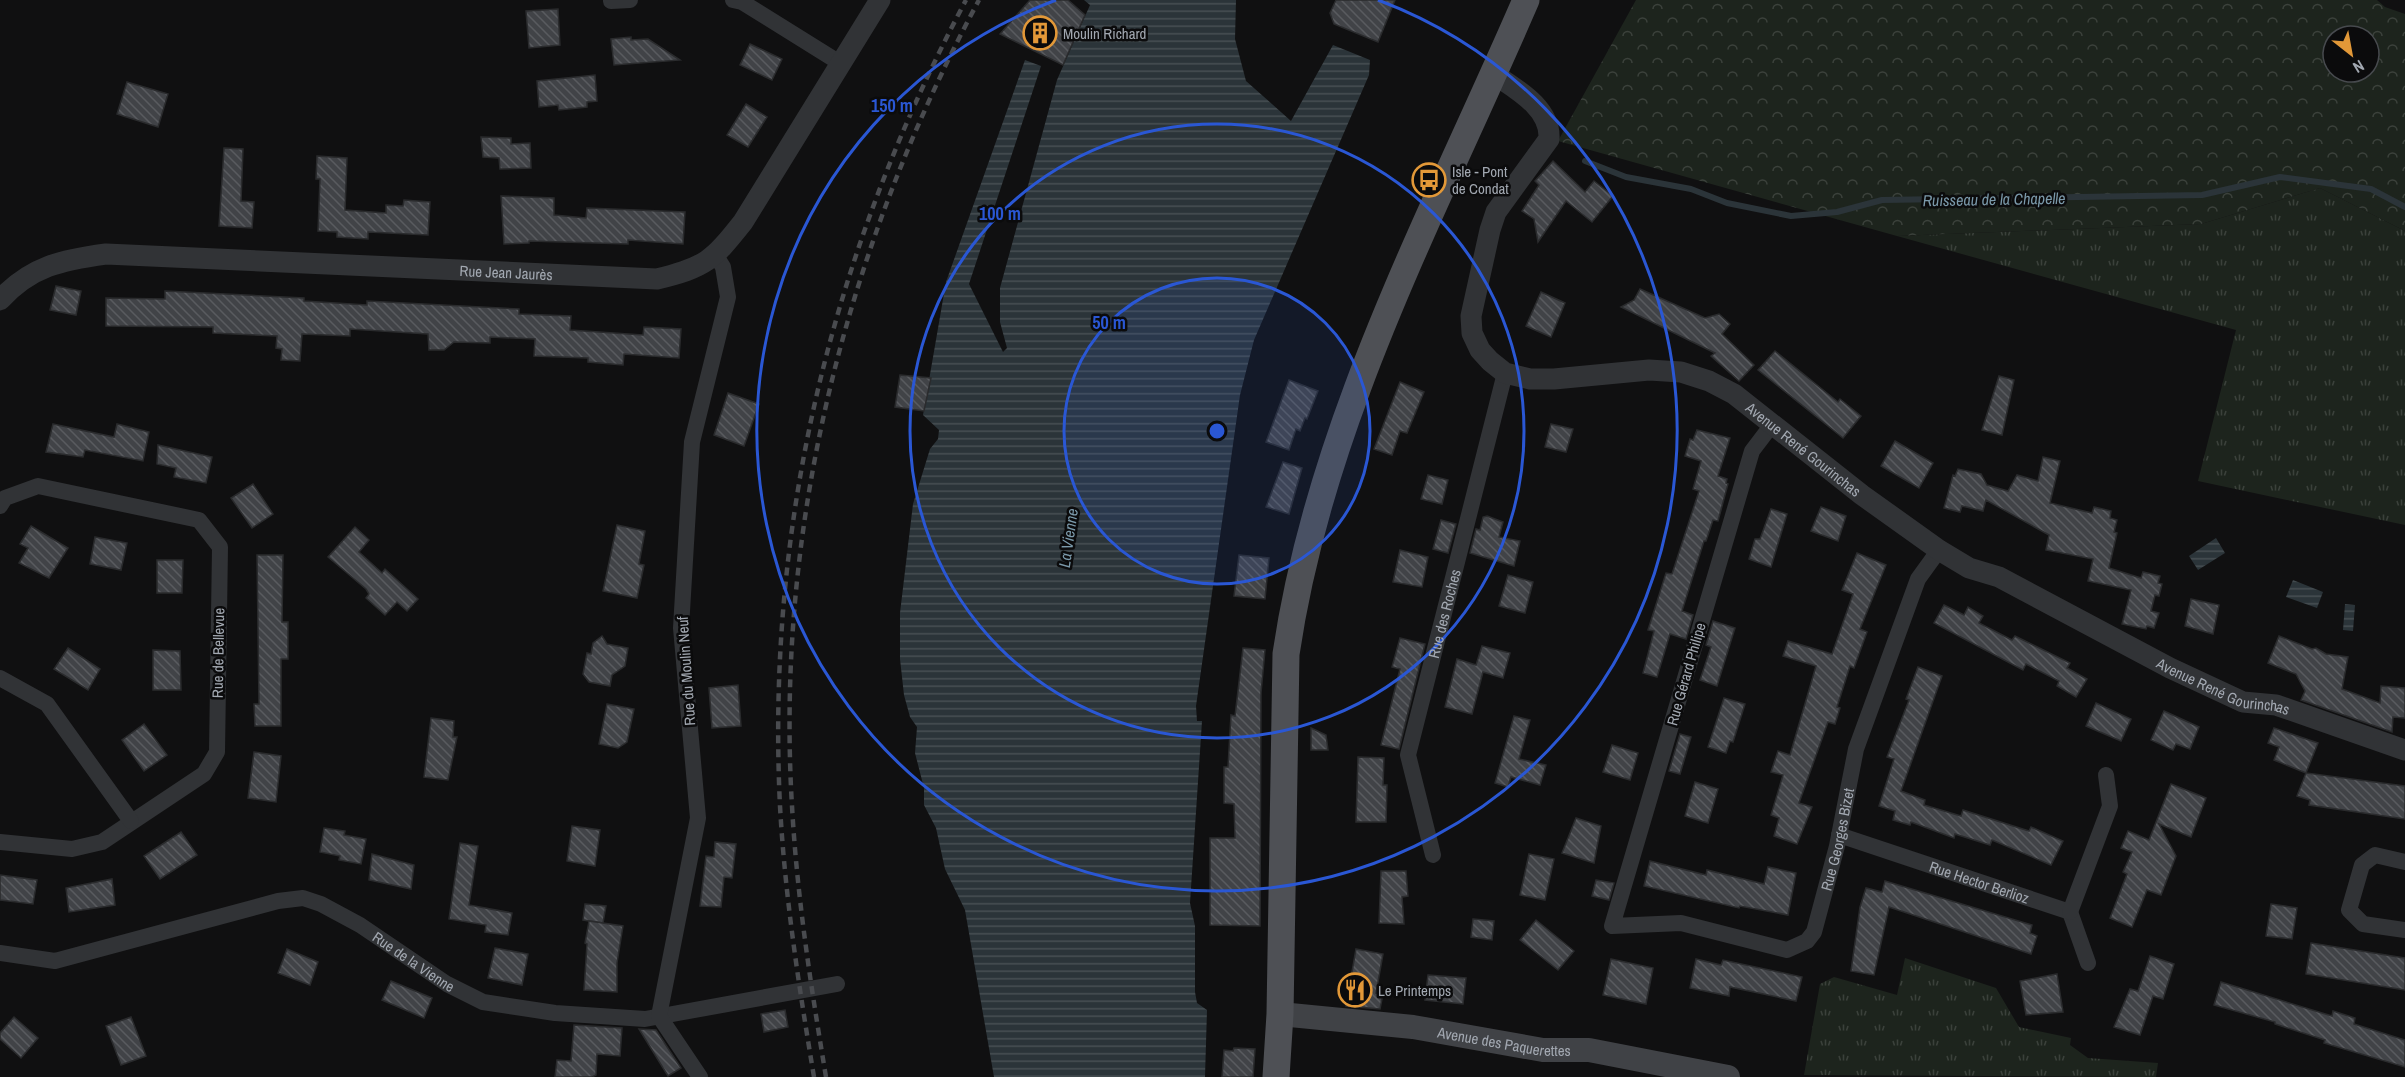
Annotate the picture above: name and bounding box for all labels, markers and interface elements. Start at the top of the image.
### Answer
building icon: Moulin Richard [1022,15,1058,51]
place label: Moulin Richard [1063,23,1146,44]
north arrow [2321,24,2381,84]
text: N [2349,55,2368,79]
text: 150 m [871,93,913,118]
place label: Isle - Pont de Condat [1452,161,1509,199]
bus stop icon: Isle - Pont de Condat [1411,162,1447,198]
water label: Ruisseau de la Chapelle [1922,187,2066,211]
text: 100 m [979,201,1021,226]
street label: Rue Jean Jaurès [459,260,553,285]
text: 50 m [1092,310,1126,335]
street label: Avenue René Gourinchas [1741,396,1866,501]
centre of rings [1207,421,1227,441]
water label: La Vienne [1053,507,1083,569]
street label: Rue des Roches [1423,567,1465,660]
street label: Rue de Bellevue [207,608,229,698]
street label: Rue du Moulin Neuf [672,615,700,726]
street label: Rue Gérard Philipe [1661,620,1711,728]
street label: Avenue René Gourinchas [2152,652,2293,720]
street label: Rue Georges Bizet [1815,786,1859,893]
street label: Rue Hector Berlioz [1927,855,2032,908]
street label: Rue de la Vienne [369,926,458,997]
restaurant icon: Le Printemps [1337,972,1373,1008]
place label: Le Printemps [1378,980,1451,1001]
street label: Avenue des Paquerettes [1435,1021,1571,1061]

